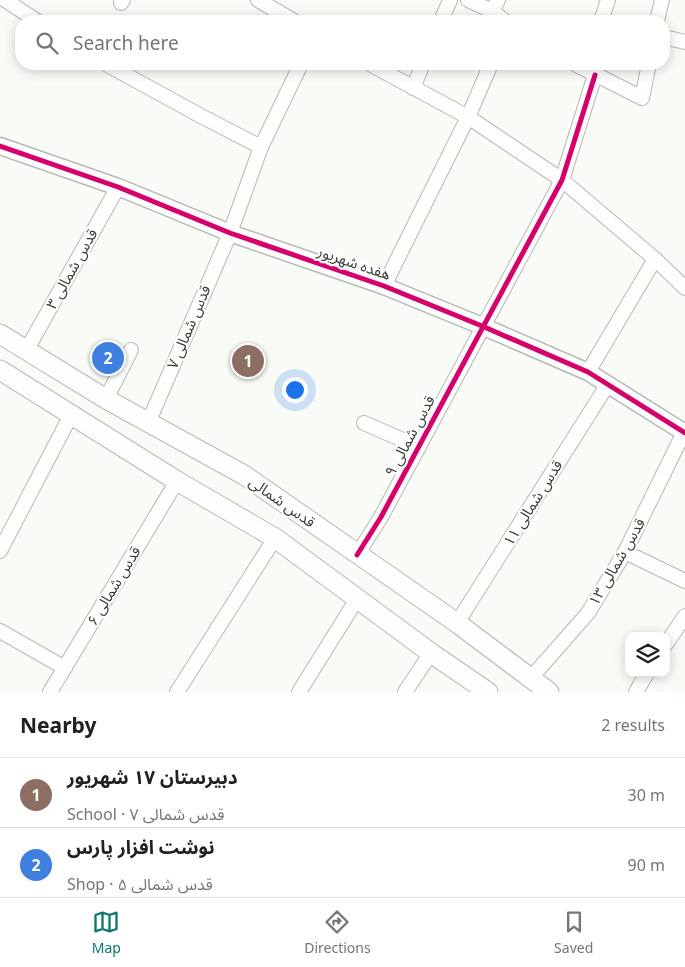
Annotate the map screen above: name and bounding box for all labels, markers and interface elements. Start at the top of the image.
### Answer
search box [15,15,670,70]
icon: search [33,29,61,57]
text: Search here [73,30,179,56]
street label: ۳ قدس شمالی [41,225,102,312]
street label: هفده شهریور [314,240,393,284]
street label: ۷ قدس شمالی [161,282,215,371]
pin: 2 [92,339,124,377]
pin: 1 [232,342,264,380]
your location [282,377,308,403]
street label: قدس شمالی ۹ [379,391,439,479]
street label: قدس شمالی ۱۱ [498,456,567,549]
street label: قدس شمالی [246,471,320,531]
street label: قدس شمالی ۱۳ [583,514,649,609]
street label: قدس شمالی ۶ [82,542,145,629]
map controls [625,632,670,677]
button: layers [625,632,670,677]
text: Nearby [20,711,96,739]
text: 2 results [601,714,665,736]
text: دبیرستان ۱۷ شهریور [67,764,238,790]
text: 1 [31,784,41,806]
text: 30 m [628,784,665,806]
text: School · ۷ قدس شمالی [67,803,224,825]
text: نوشت افزار پارس [67,834,215,860]
text: 2 [31,854,41,876]
text: 90 m [628,854,665,876]
text: Shop · قدس شمالی ۵ [67,873,213,895]
tab: Map [92,908,121,957]
tab: Directions [304,908,371,957]
tab: Saved [554,908,593,957]

